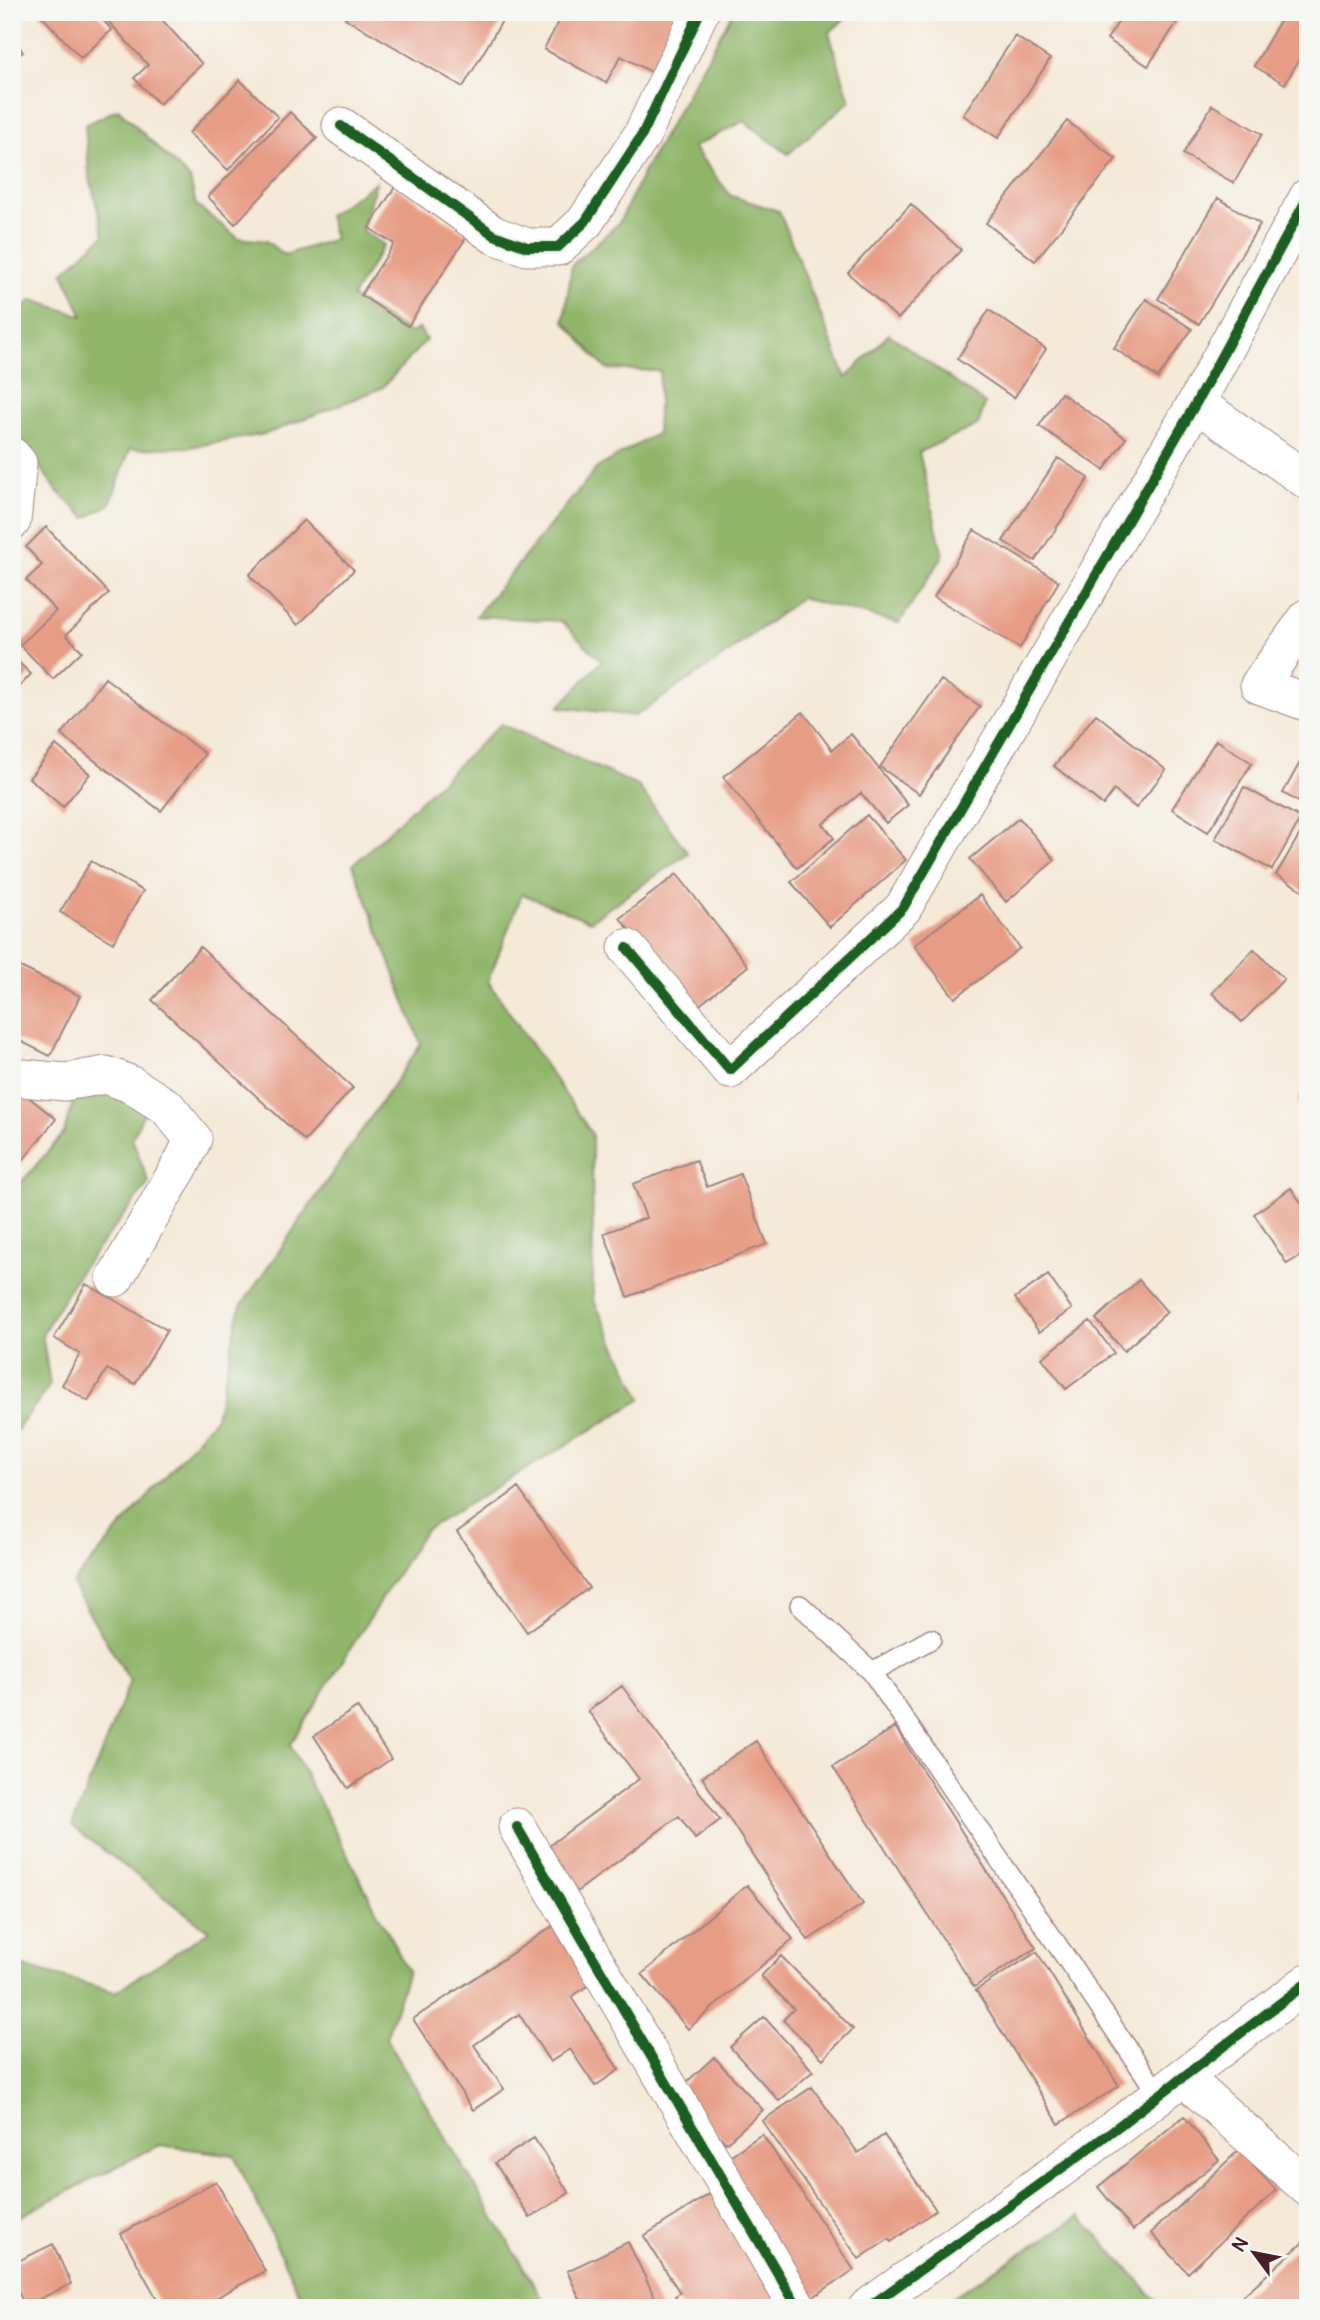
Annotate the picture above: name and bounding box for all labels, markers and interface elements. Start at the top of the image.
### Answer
north arrow [1218,2218,1288,2288]
text: N [1227,2233,1254,2256]

